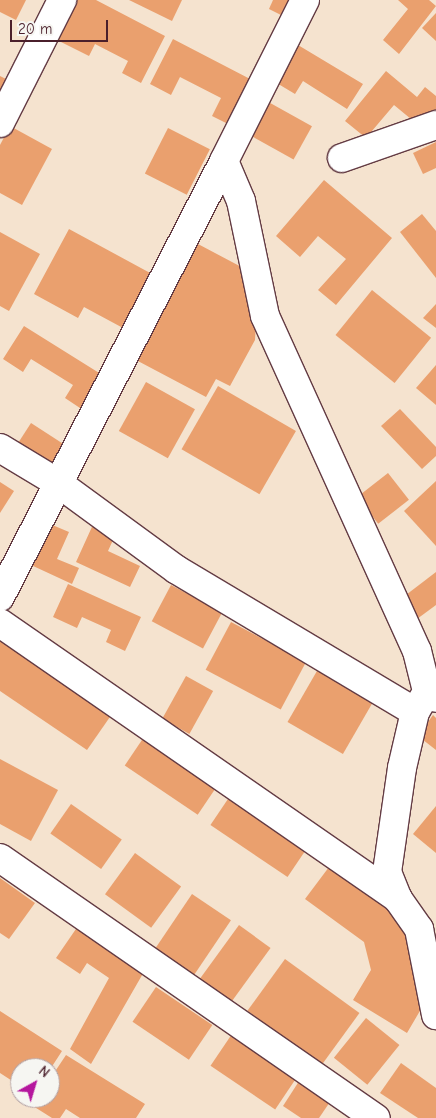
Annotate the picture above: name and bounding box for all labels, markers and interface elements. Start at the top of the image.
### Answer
scale bar [12,10,110,42]
text: 20 m [18,20,52,38]
north arrow [10,1058,60,1108]
text: N [35,1062,53,1081]

